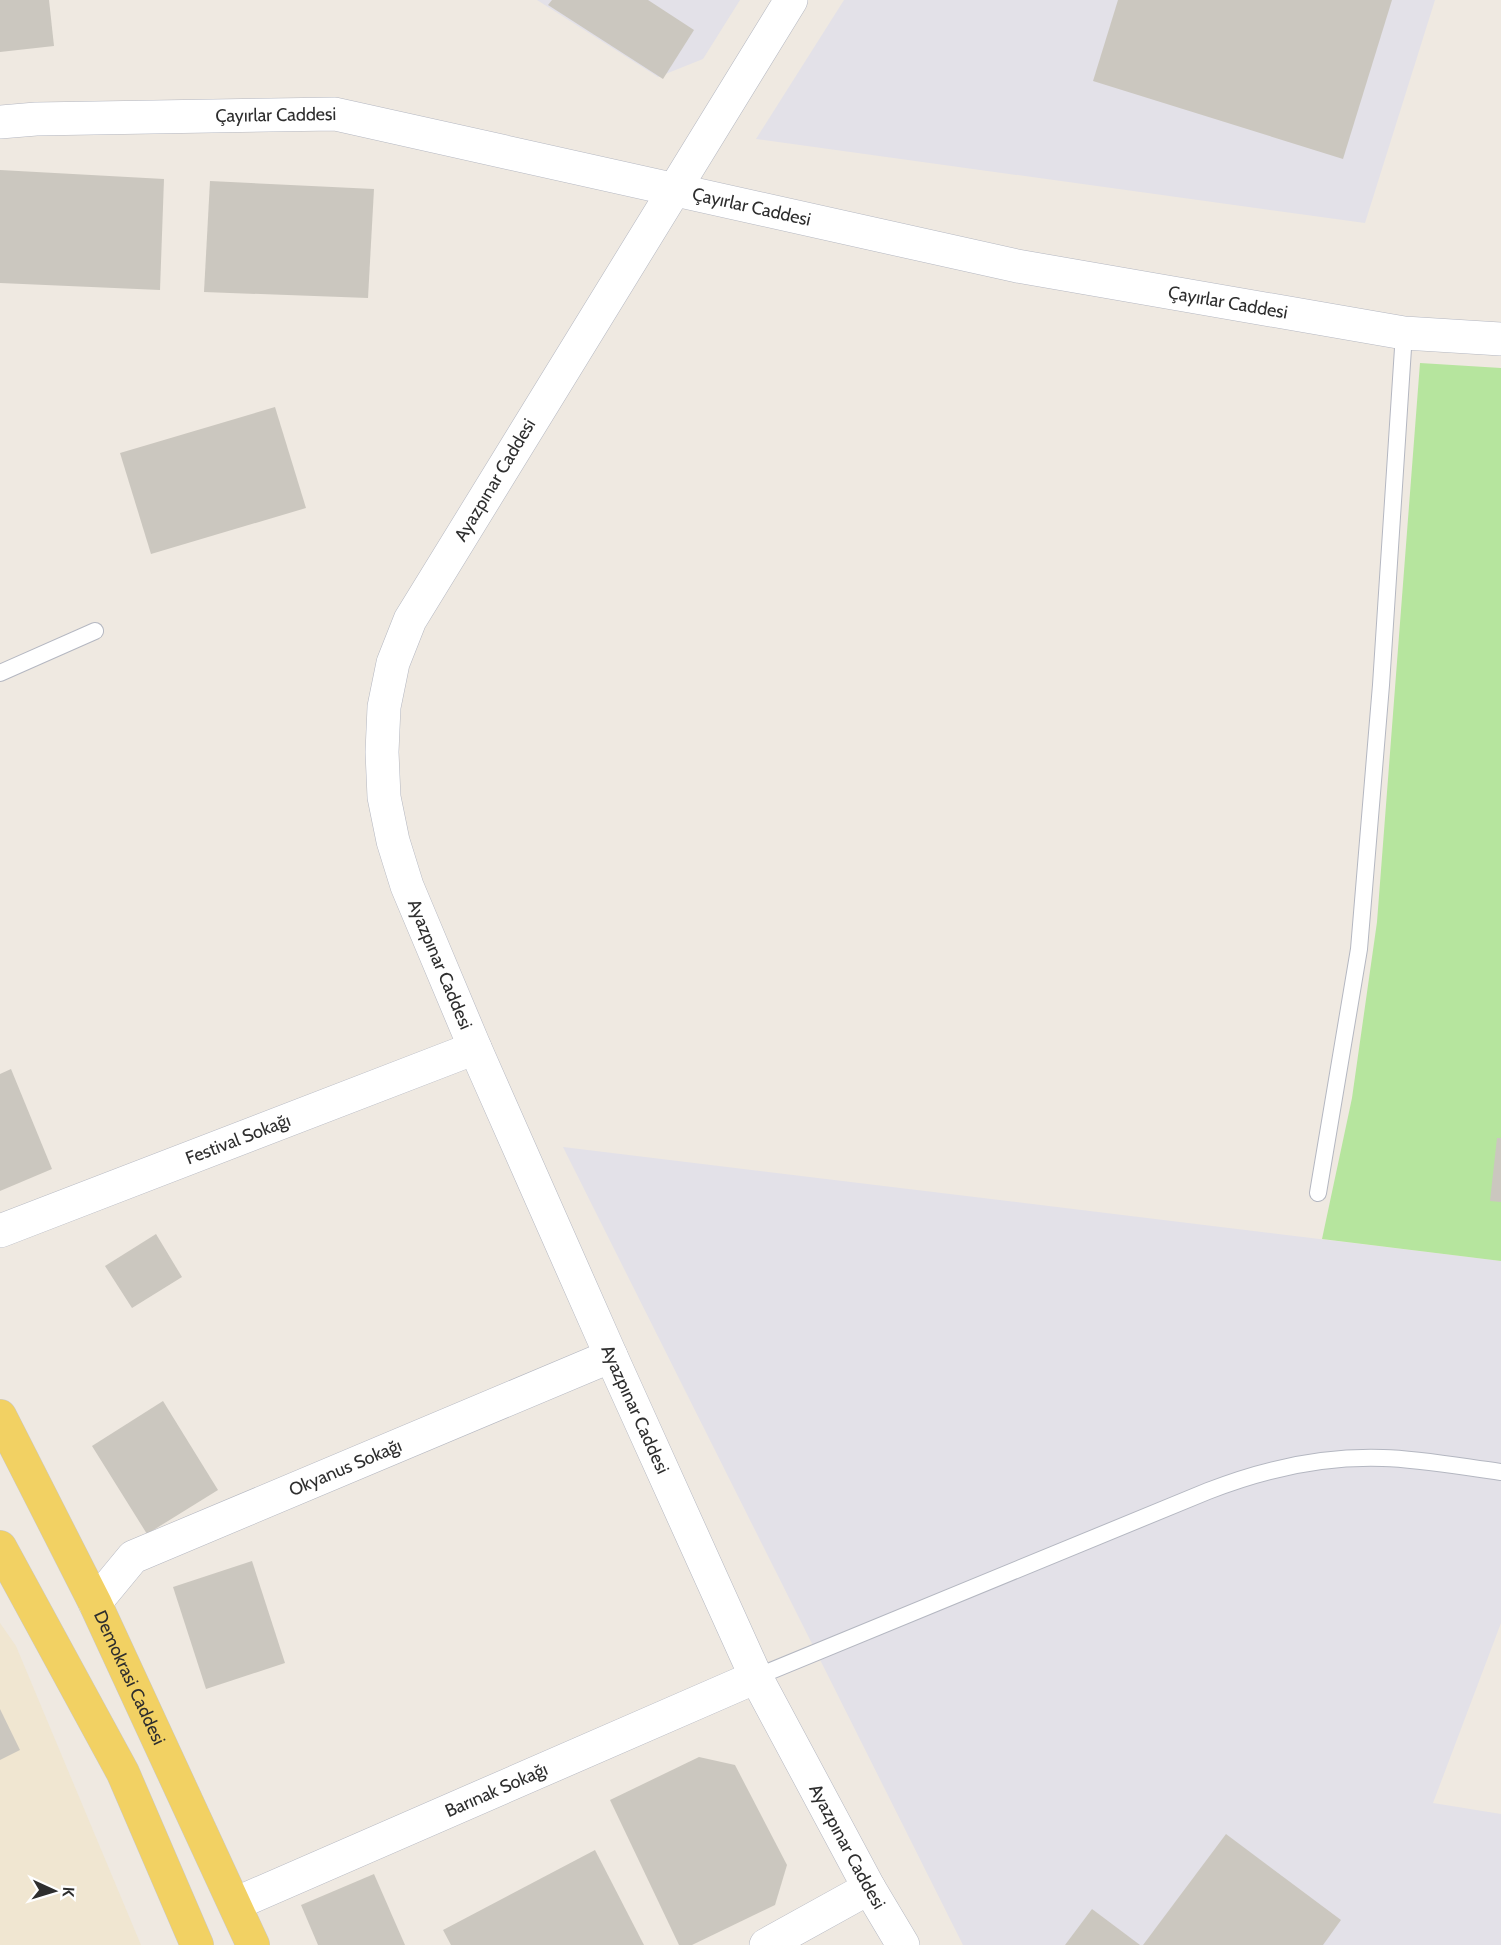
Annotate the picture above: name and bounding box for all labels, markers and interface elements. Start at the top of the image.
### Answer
street label: Çayırlar Caddesi [215,103,336,127]
street label: Çayırlar Caddesi [690,183,813,231]
street label: Çayırlar Caddesi [1167,281,1289,324]
street label: Ayazpınar Caddesi [450,415,540,545]
street label: Ayazpınar Caddesi [403,896,477,1033]
street label: Festival Sokağı [182,1109,294,1169]
street label: Ayazpınar Caddesi [597,1342,674,1477]
street label: Okyanus Sokağı [286,1434,405,1501]
street label: Demokrasi Caddesi [89,1607,170,1748]
street label: Barınak Sokağı [442,1758,551,1822]
street label: Ayazpınar Caddesi [804,1780,890,1913]
north arrow [24,1861,84,1921]
text: K [59,1886,78,1898]

